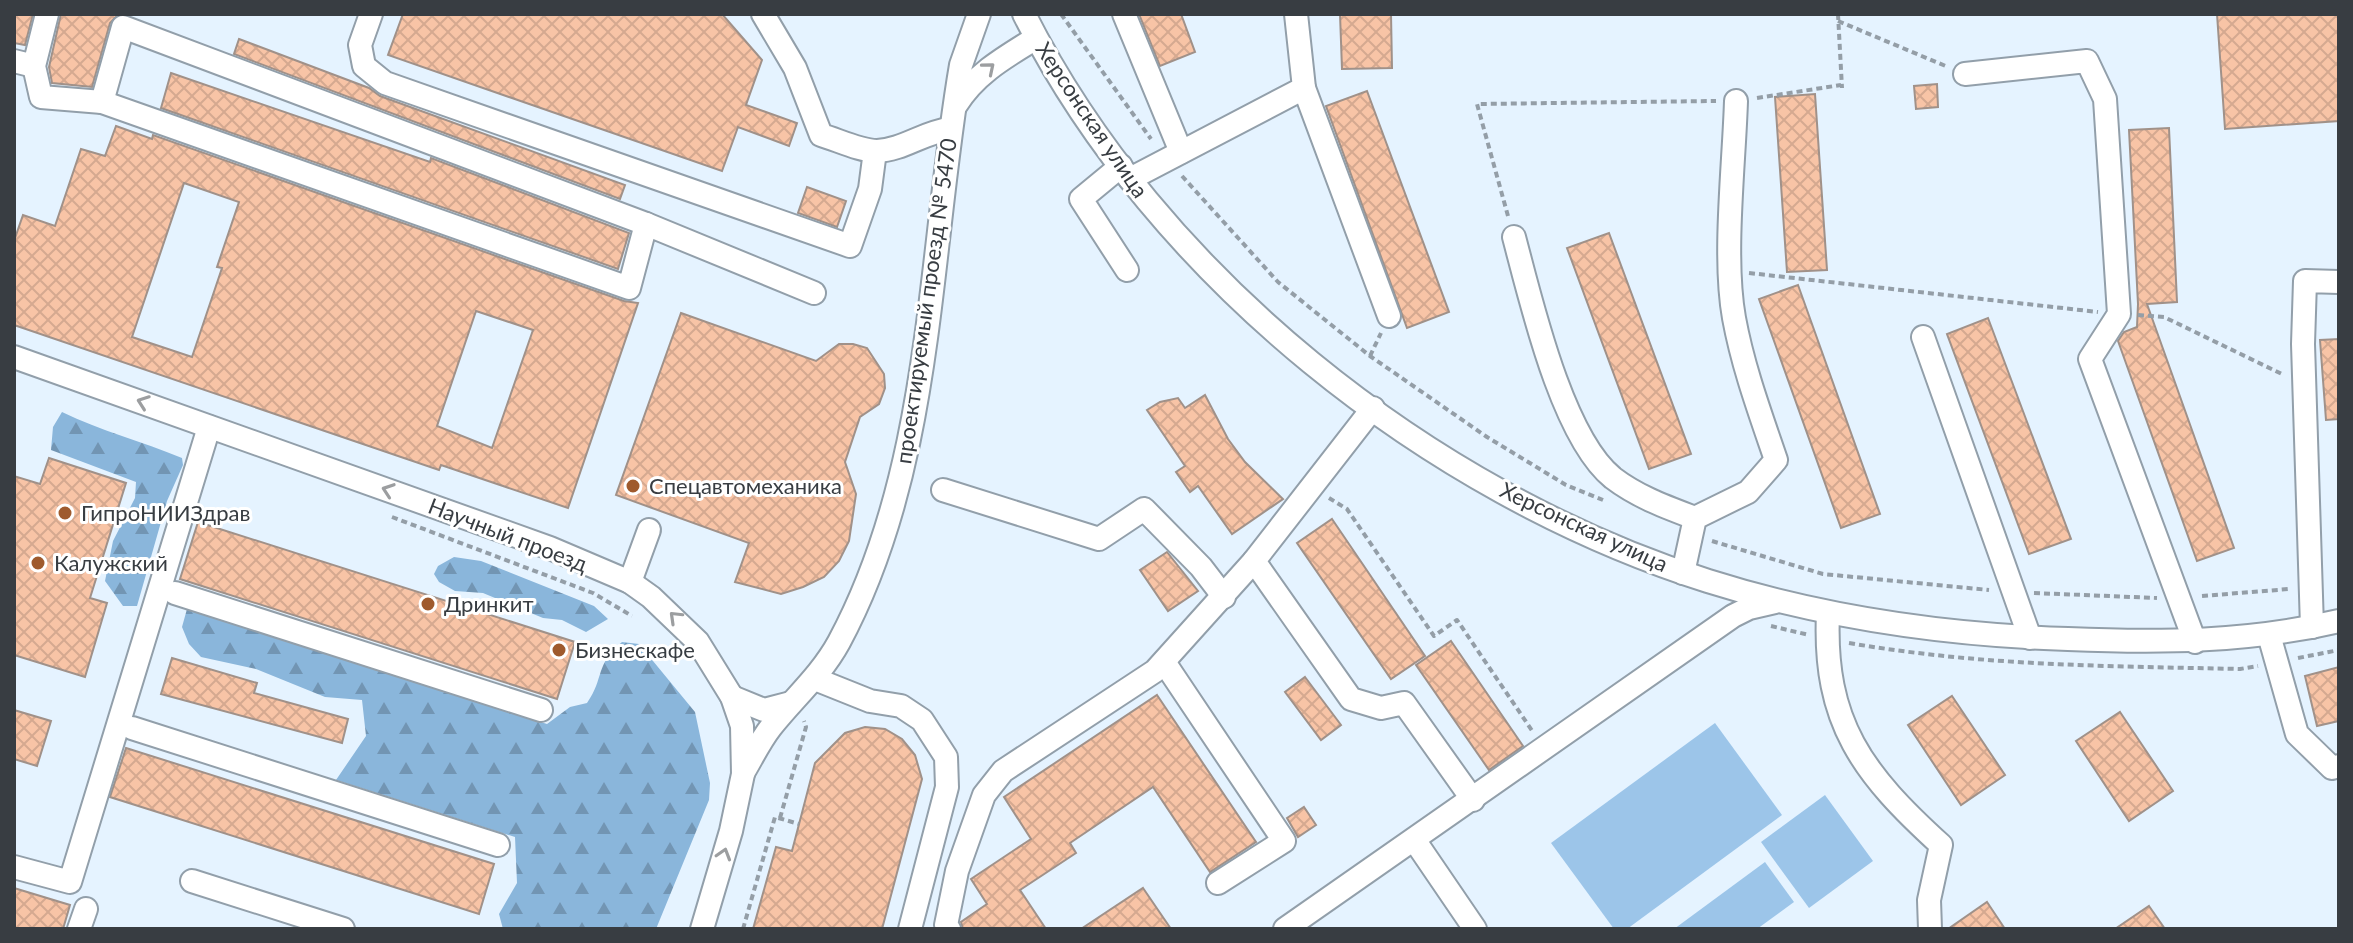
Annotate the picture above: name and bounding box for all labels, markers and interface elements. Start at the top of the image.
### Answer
street label: Херсонская улица [1030,37,1154,203]
one-way arrow [980,63,994,78]
street label: проектируемый проезд № 5470 [889,136,962,465]
one-way arrow [137,395,151,412]
place label: Спецавтомеханика [649,472,842,499]
street label: Херсонская улица [1496,476,1672,577]
marker: Спецавтомеханика [624,477,642,495]
one-way arrow [382,484,396,500]
street label: Научный проезд [425,492,592,577]
place label: ГипроНИИЗдрав [81,499,250,526]
marker: ГипроНИИЗдрав [56,504,74,522]
place label: Калужский [54,549,168,576]
marker: Калужский [29,554,47,572]
place label: Дринкит [444,590,534,617]
marker: Дринкит [419,595,437,613]
one-way arrow [670,612,684,627]
place label: Бизнескафе [575,636,695,663]
marker: Бизнескафе [550,641,568,659]
one-way arrow [715,848,731,862]

